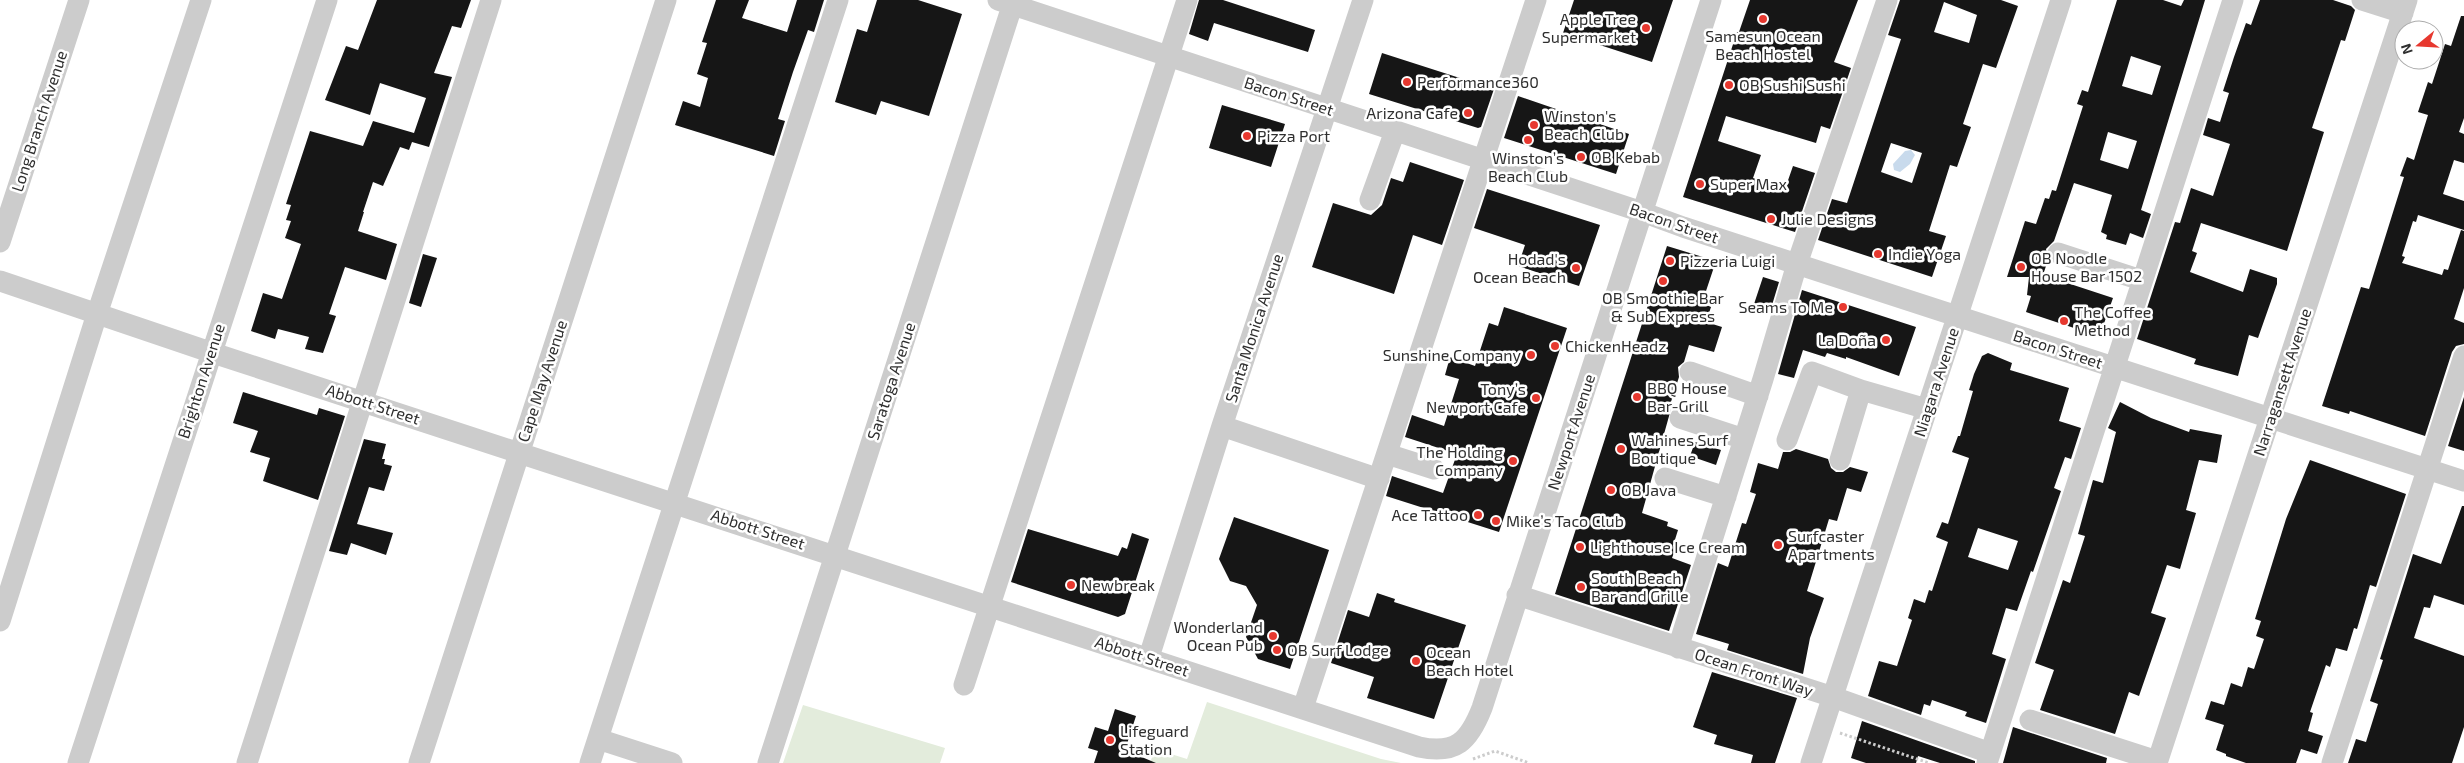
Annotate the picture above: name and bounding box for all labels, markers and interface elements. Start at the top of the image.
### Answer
place label: Apple Tree Supermarket [1542,9,1636,46]
marker: Samesun Ocean Beach Hostel [1757,13,1769,25]
north arrow [2394,20,2444,70]
marker: Apple Tree Supermarket [1640,22,1652,34]
place label: Samesun Ocean Beach Hostel [1705,26,1821,63]
text: N [2397,42,2416,57]
street label: Long Branch Avenue [7,48,70,194]
street label: Bacon Street [1242,72,1336,119]
place label: Performance360 [1417,72,1539,91]
place label: OB Sushi Sushi [1739,75,1846,94]
marker: Performance360 [1401,76,1413,88]
marker: OB Sushi Sushi [1723,79,1735,91]
place label: Arizona Cafe [1366,103,1458,122]
place label: Winston's Beach Club [1544,106,1624,143]
marker: Arizona Cafe [1462,107,1474,119]
marker: Winston's Beach Club [1528,119,1540,131]
place label: Pizza Port [1257,126,1330,145]
marker: Pizza Port [1241,130,1253,142]
marker: Winston’s Beach Club [1522,134,1534,146]
place label: OB Kebab [1591,147,1660,166]
place label: Winston’s Beach Club [1488,148,1568,185]
marker: OB Kebab [1575,151,1587,163]
place label: Super Max [1710,174,1787,193]
marker: Super Max [1694,178,1706,190]
street label: Bacon Street [1627,198,1721,247]
place label: Julie Designs [1781,209,1874,228]
marker: Julie Designs [1765,213,1777,225]
place label: Indie Yoga [1888,244,1961,263]
marker: Indie Yoga [1872,248,1884,260]
place label: OB Noodle House Bar 1502 [2031,248,2142,285]
place label: Hodad's Ocean Beach [1473,249,1566,286]
street label: Santa Monica Avenue [1220,251,1287,405]
place label: Pizzeria Luigi [1680,251,1775,270]
marker: Pizzeria Luigi [1664,255,1676,267]
marker: OB Noodle House Bar 1502 [2015,261,2027,273]
marker: Hodad's Ocean Beach [1570,262,1582,274]
marker: OB Smoothie Bar & Sub Express [1657,275,1669,287]
place label: OB Smoothie Bar & Sub Express [1602,288,1725,325]
place label: Seams To Me [1739,297,1833,316]
marker: Seams To Me [1837,301,1849,313]
place label: The Coffee Method [2074,302,2151,339]
street label: Narragansett Avenue [2249,306,2314,458]
marker: The Coffee Method [2058,315,2070,327]
street label: Cape May Avenue [513,317,570,444]
street label: Saratoga Avenue [863,320,918,442]
street label: Brighton Avenue [173,321,228,441]
street label: Niagara Avenue [1909,325,1962,439]
street label: Bacon Street [2011,325,2105,372]
place label: La Doña [1818,330,1876,349]
marker: La Doña [1880,334,1892,346]
place label: ChickenHeadz [1565,336,1666,355]
marker: ChickenHeadz [1549,340,1561,352]
place label: Sunshine Company [1383,345,1522,364]
marker: Sunshine Company [1525,349,1537,361]
street label: Newport Avenue [1543,371,1598,492]
place label: BBQ House Bar-Grill [1647,378,1727,415]
street label: Abbott Street [324,379,422,428]
place label: Tony’s Newport Cafe [1426,379,1526,416]
marker: BBQ House Bar-Grill [1631,391,1643,403]
marker: Tony’s Newport Cafe [1530,392,1542,404]
place label: Wahines Surf Boutique [1631,430,1729,467]
place label: The Holding Company [1416,442,1504,479]
marker: Wahines Surf Boutique [1615,443,1627,455]
marker: The Holding Company [1507,455,1519,467]
place label: OB Java [1621,480,1676,499]
marker: OB Java [1605,484,1617,496]
street label: Abbott Street [709,504,807,553]
place label: Ace Tattoo [1392,505,1468,524]
marker: Ace Tattoo [1472,509,1484,521]
place label: Mike’s Taco Club [1506,511,1624,530]
marker: Mike’s Taco Club [1490,515,1502,527]
place label: Surfcaster Apartments [1788,526,1875,563]
place label: Lighthouse Ice Cream [1590,537,1745,556]
marker: Surfcaster Apartments [1772,539,1784,551]
marker: Lighthouse Ice Cream [1574,541,1586,553]
place label: South Beach Bar and Grille [1591,568,1689,605]
place label: Newbreak [1081,575,1155,594]
marker: Newbreak [1065,579,1077,591]
marker: South Beach Bar and Grille [1575,581,1587,593]
place label: Wonderland Ocean Pub [1174,617,1263,654]
marker: Wonderland Ocean Pub [1267,630,1279,642]
street label: Abbott Street [1093,631,1191,680]
place label: OB Surf Lodge [1287,640,1389,659]
place label: Ocean Beach Hotel [1426,642,1513,679]
street label: Ocean Front Way [1693,643,1816,700]
marker: OB Surf Lodge [1271,644,1283,656]
marker: Ocean Beach Hotel [1410,655,1422,667]
place label: Lifeguard Station [1120,721,1189,758]
marker: Lifeguard Station [1104,734,1116,746]

